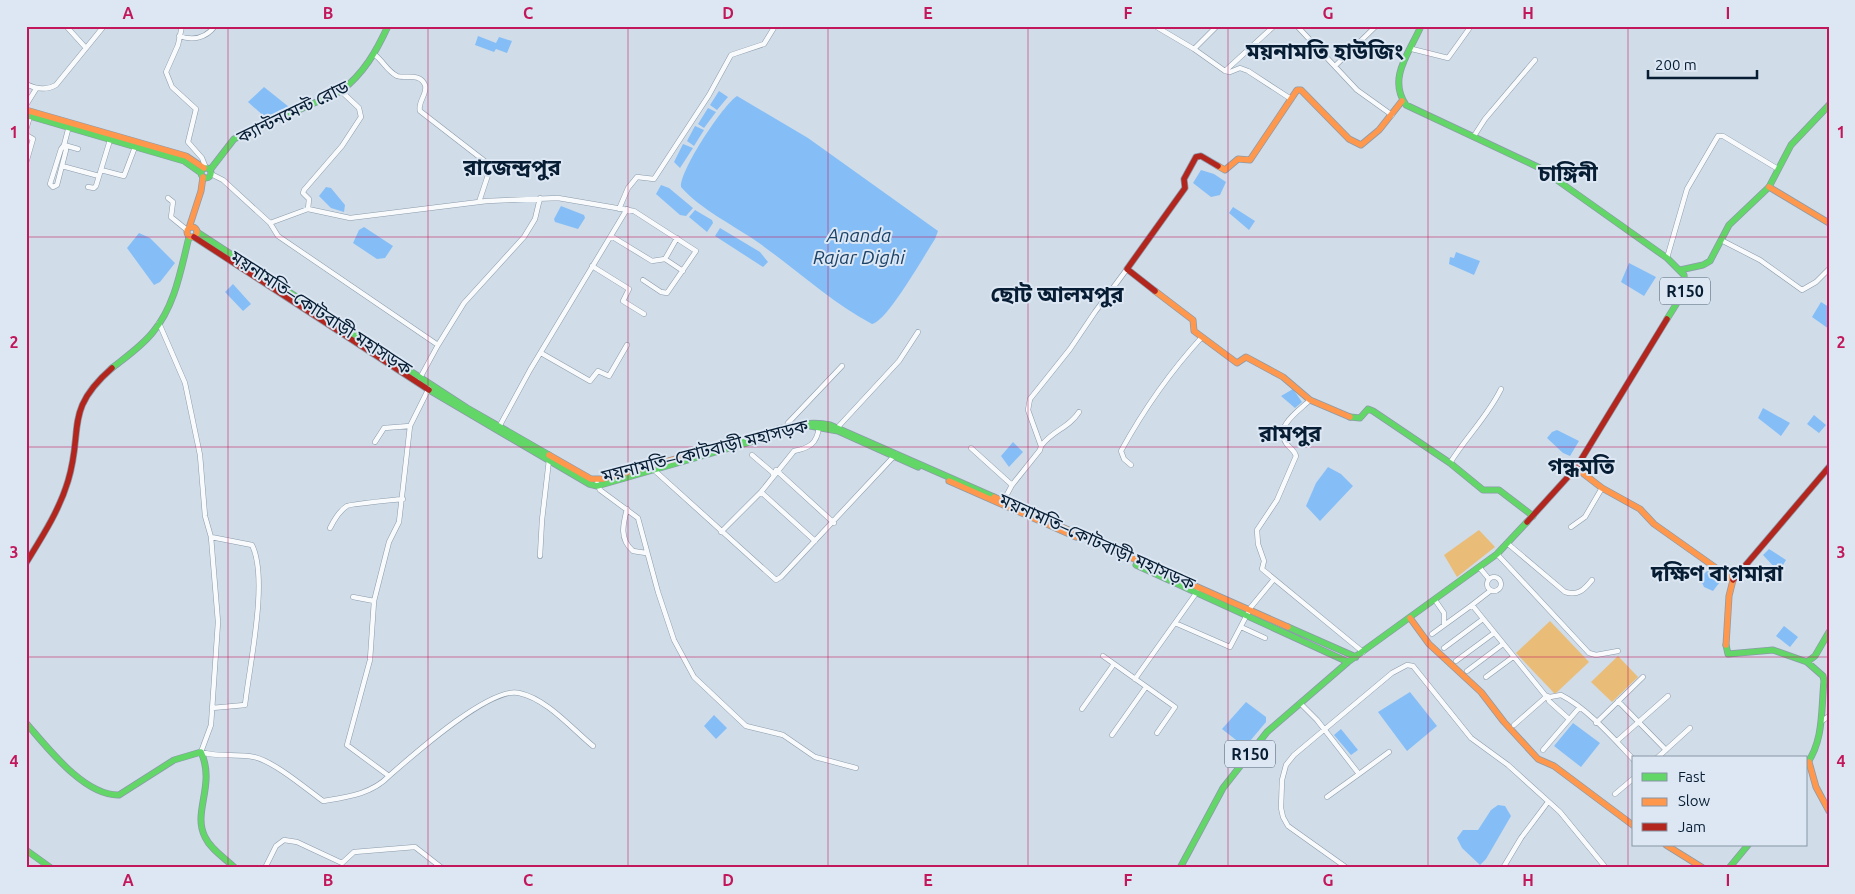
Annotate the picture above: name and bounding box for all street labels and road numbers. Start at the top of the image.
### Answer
street label: ক্যান্টনমেন্ট রোড [233,75,352,147]
street label: ময়নামতি–কোটবাড়ী মহাসড়ক [226,245,416,379]
road number: R150 [1660,278,1710,304]
street label: ময়নামতি–কোটবাড়ী মহাসড়ক [598,415,811,486]
street label: ময়নামতি–কোটবাড়ী মহাসড়ক [995,488,1199,594]
road number: R150 [1225,741,1275,768]

